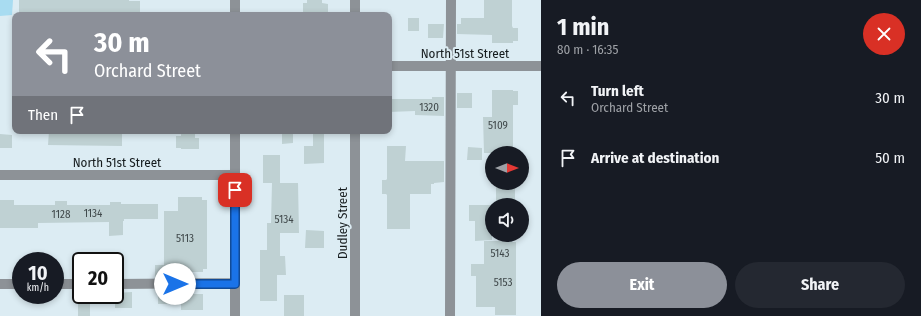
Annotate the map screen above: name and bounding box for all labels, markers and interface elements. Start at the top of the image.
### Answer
text: 1 min [557,13,609,41]
button: close [863,13,905,55]
text: 30 m [94,26,150,59]
icon: left [28,28,80,80]
text: 80 m · 16:35 [557,42,618,57]
street label: North 51st Street [421,46,510,61]
text: Orchard Street [94,60,201,82]
text: Turn left [591,82,644,100]
icon: left [557,87,579,109]
text: 30 m [875,89,905,107]
text: Orchard Street [591,100,668,115]
house number: 1320 [419,101,439,114]
icon: arrive [66,104,88,126]
text: Then [28,106,58,124]
house number: 5109 [488,119,508,132]
north arrow [485,146,529,190]
map controls [485,146,529,242]
icon: arrive [557,147,579,169]
text: Arrive at destination [591,149,719,167]
text: 50 m [875,149,905,167]
street label: North 51st Street [73,155,162,170]
pin [218,173,252,207]
icon: arrive [224,179,246,201]
street label: Dudley Street [335,186,350,259]
button: sound [485,198,529,242]
house number: 1134 [84,207,103,220]
house number: 1128 [52,208,71,221]
house number: 5134 [274,213,294,226]
house number: 5113 [176,232,194,245]
house number: 5143 [491,247,510,260]
speed limit sign: 20 [72,252,124,304]
text: 10 [28,261,48,285]
button: Exit [557,262,727,308]
button: Share [735,262,905,308]
position arrow [154,263,196,305]
house number: 5153 [494,276,512,289]
text: km/h [27,282,49,294]

